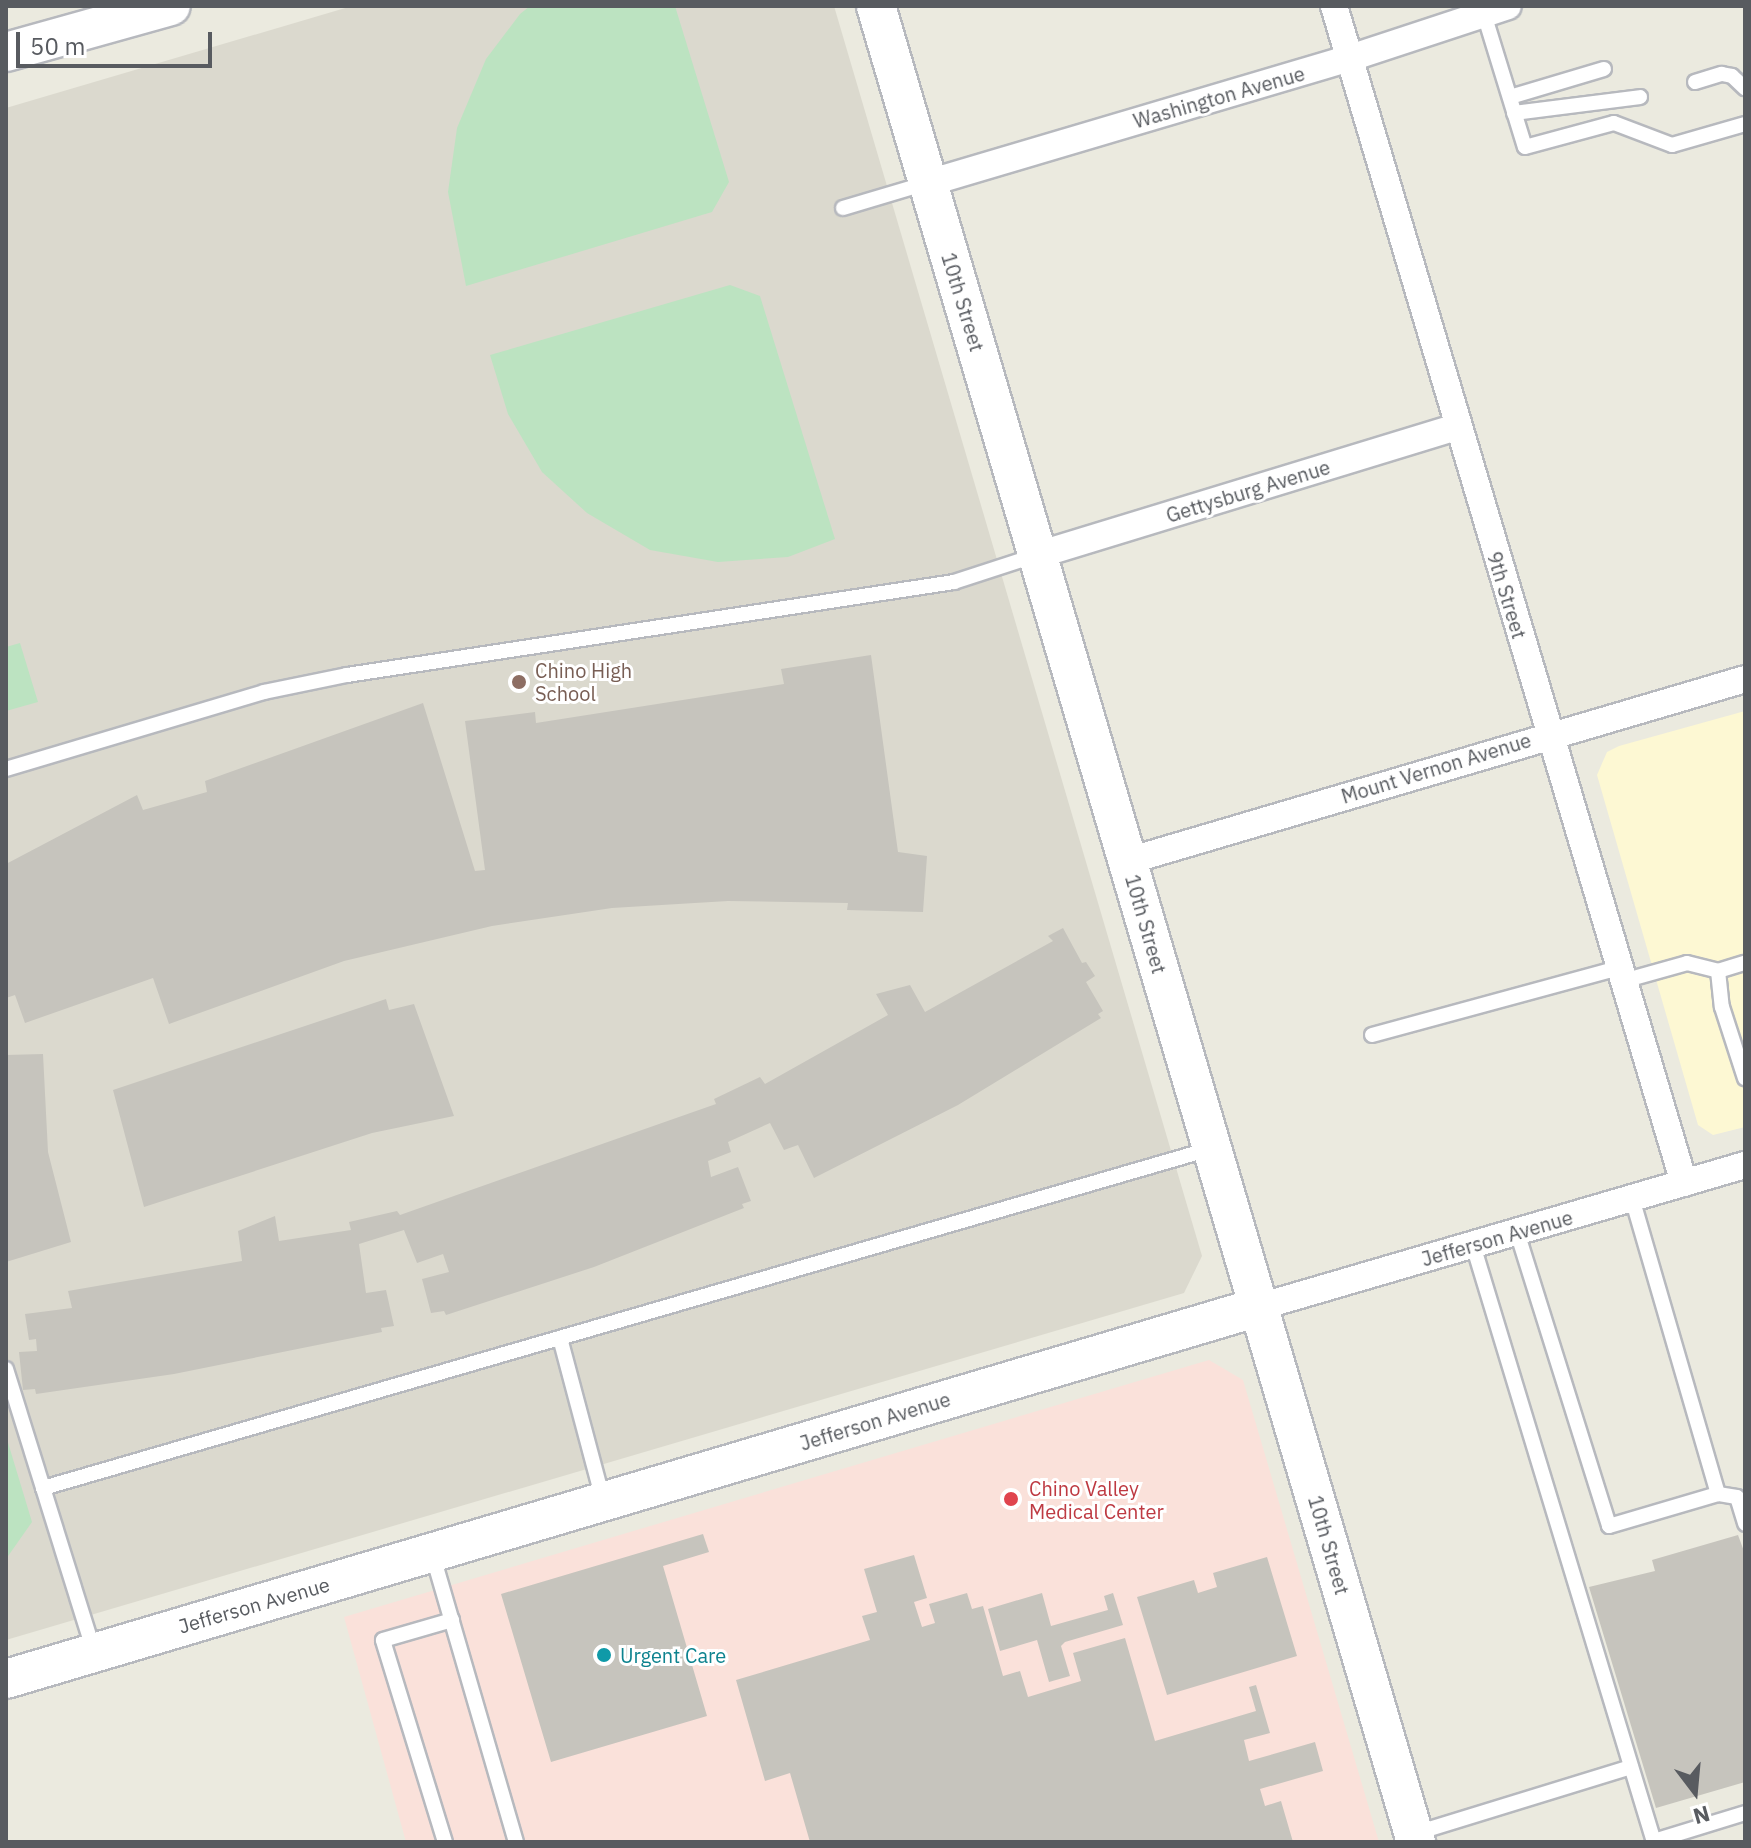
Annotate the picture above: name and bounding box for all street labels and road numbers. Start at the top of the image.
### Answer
street label: Washington Avenue [1130,61,1308,133]
street label: 10th Street [937,250,989,354]
street label: Gettysburg Avenue [1163,455,1333,527]
street label: 9th Street [1482,548,1532,642]
street label: Mount Vernon Avenue [1338,728,1534,808]
street label: 10th Street [1120,872,1172,976]
street label: Jefferson Avenue [1419,1205,1575,1271]
street label: Jefferson Avenue [797,1387,953,1455]
street label: 10th Street [1303,1493,1355,1597]
street label: Jefferson Avenue [176,1572,332,1638]

